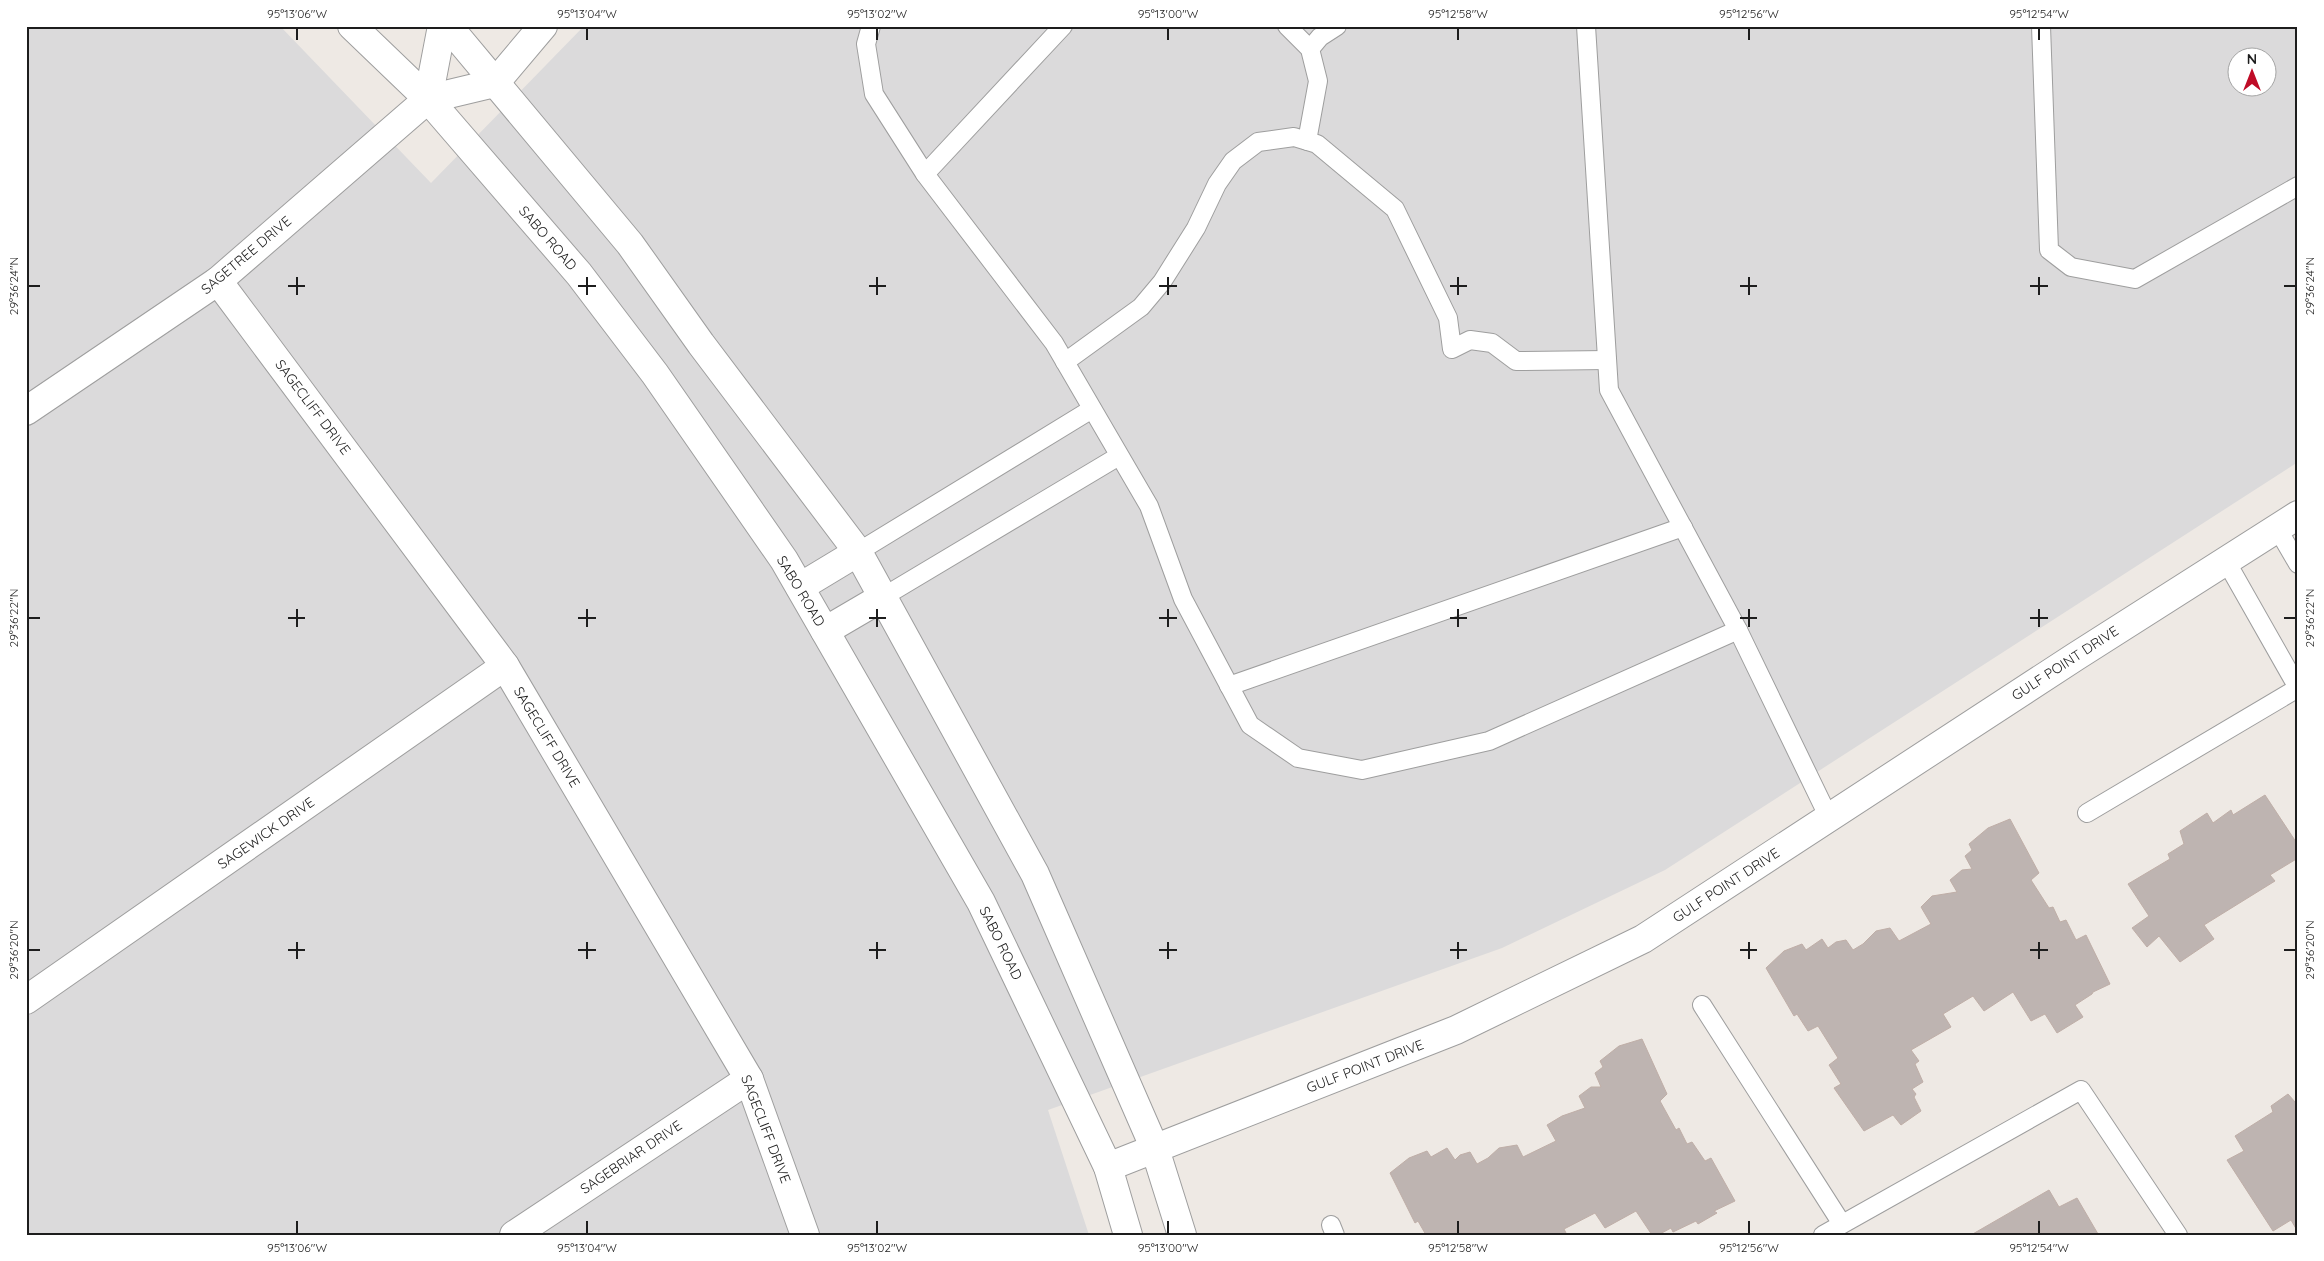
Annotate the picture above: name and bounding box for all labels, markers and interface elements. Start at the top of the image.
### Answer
text: 95°13'06"W [267,6,327,21]
text: 95°13'04"W [557,6,617,21]
text: 95°13'02"W [847,6,908,21]
text: 95°13'00"W [1138,6,1199,21]
text: 95°12'58"W [1428,6,1488,21]
text: 95°12'56"W [1719,6,1779,21]
text: 95°12'54"W [2009,6,2069,21]
north arrow [2226,48,2276,98]
text: N [2247,50,2257,68]
street label: SABO ROAD [515,202,581,274]
street label: SAGETREE DRIVE [197,212,295,298]
text: 29°36'24"N [6,257,21,315]
text: 29°36'24"N [2302,257,2317,315]
street label: SAGECLIFF DRIVE [271,356,355,458]
street label: SABO ROAD [773,552,829,630]
text: 29°36'22"N [6,588,21,648]
text: 29°36'22"N [2302,588,2317,648]
street label: GULF POINT DRIVE [2008,622,2122,704]
street label: SAGECLIFF DRIVE [510,683,584,791]
street label: SAGEWICK DRIVE [214,793,318,873]
street label: GULF POINT DRIVE [1669,844,1783,926]
street label: SABO ROAD [975,903,1027,983]
text: 29°36'20"N [6,920,21,980]
text: 29°36'20"N [2302,920,2317,980]
street label: GULF POINT DRIVE [1304,1035,1426,1097]
street label: SAGECLIFF DRIVE [737,1072,795,1186]
street label: SAGEBRIAR DRIVE [577,1116,685,1198]
text: 95°13'06"W [267,1240,327,1255]
text: 95°13'04"W [557,1240,617,1255]
text: 95°13'02"W [847,1240,908,1255]
text: 95°13'00"W [1138,1240,1199,1255]
text: 95°12'58"W [1428,1240,1488,1255]
text: 95°12'56"W [1719,1240,1779,1255]
text: 95°12'54"W [2009,1240,2069,1255]

